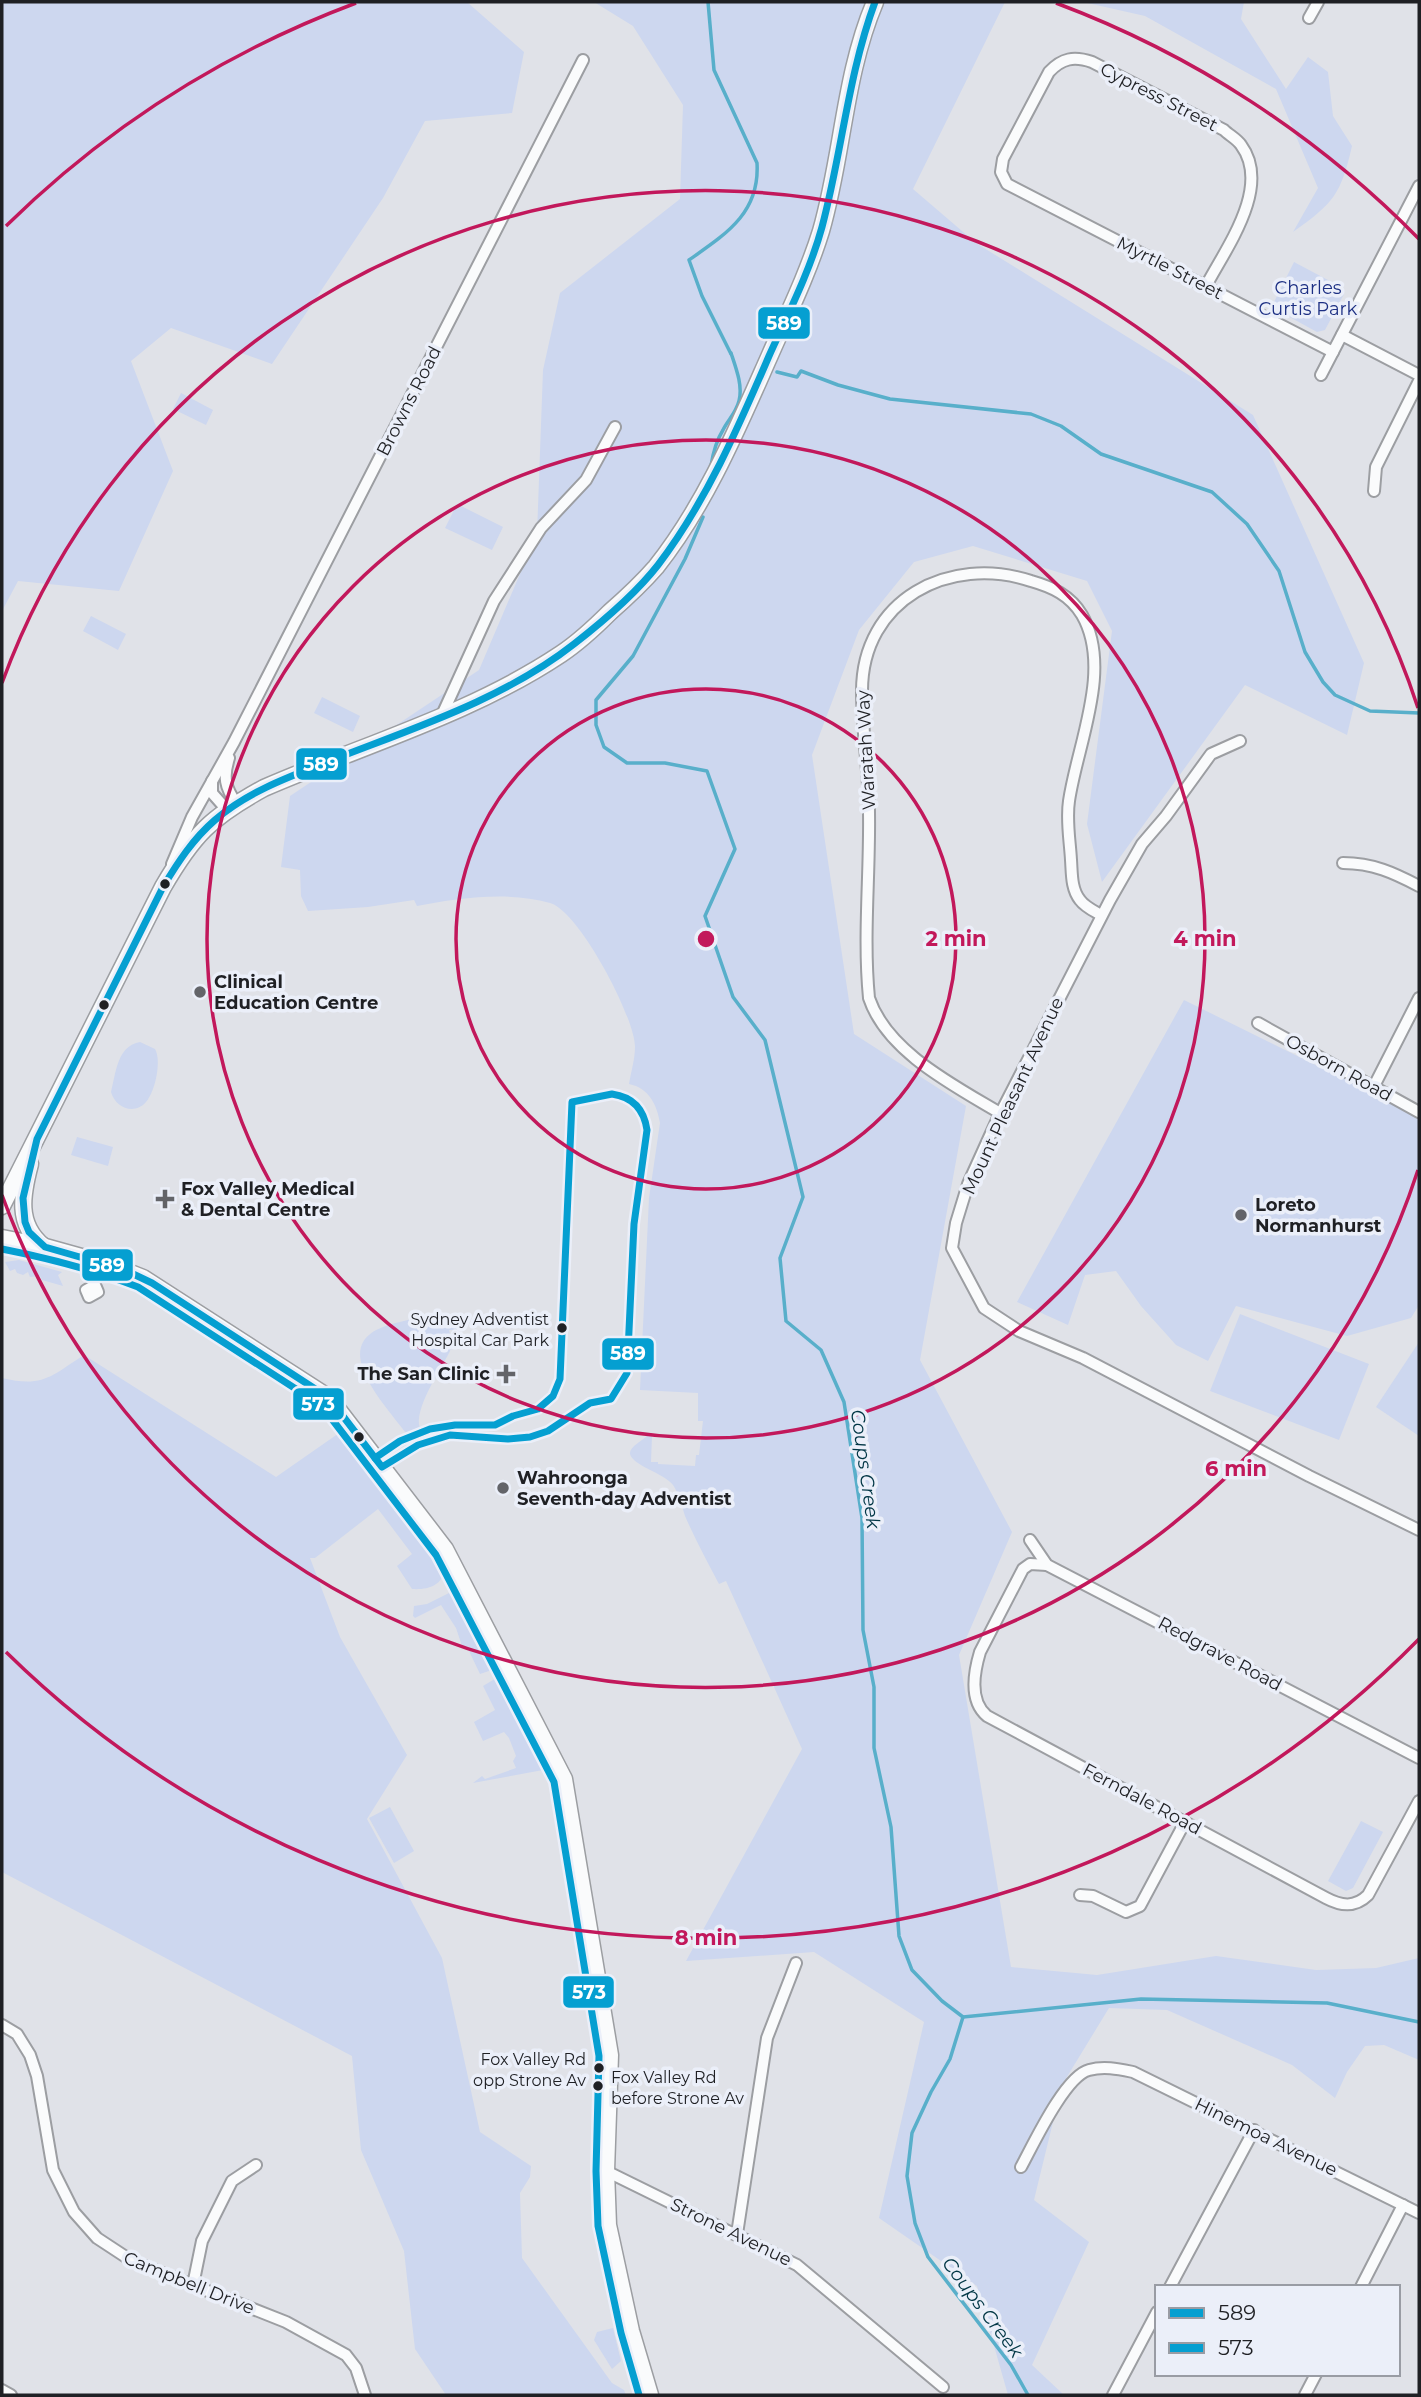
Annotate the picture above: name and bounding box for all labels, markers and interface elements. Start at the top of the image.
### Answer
street label: Cypress Street [1096,58,1222,136]
street label: Myrtle Street [1113,232,1227,304]
park label: Charles Curtis Park [1259,277,1358,320]
line badge: 589 [757,306,811,340]
text: 589 [766,312,802,335]
street label: Browns Road [372,342,446,460]
street label: Waratah Way [852,689,880,811]
line badge: 589 [295,747,348,781]
text: 589 [303,753,339,776]
unlabelled marker [158,877,172,891]
text: 2 min [925,926,987,951]
text: 4 min [1173,926,1237,951]
centre of rings [694,927,718,951]
place label: Clinical Education Centre [214,971,378,1014]
marker: Clinical Education Centre [192,984,208,1000]
street label: Mount Pleasant Avenue [958,994,1069,1198]
unlabelled marker [97,998,111,1012]
street label: Osborn Road [1282,1030,1396,1106]
place label: Fox Valley Medical & Dental Centre [181,1178,355,1221]
marker: Fox Valley Medical & Dental Centre [155,1189,175,1209]
place label: Loreto Normanhurst [1255,1194,1382,1237]
marker: Loreto Normanhurst [1233,1207,1249,1223]
line badge: 589 [81,1248,134,1282]
text: 589 [89,1254,125,1277]
place label: Sydney Adventist Hospital Car Park [410,1310,549,1350]
marker: Sydney Adventist Hospital Car Park [555,1321,569,1335]
line badge: 589 [601,1337,655,1371]
text: 589 [610,1342,646,1365]
place label: The San Clinic [357,1363,490,1385]
marker: The San Clinic [496,1364,516,1384]
line badge: 573 [292,1387,345,1421]
text: 573 [301,1393,335,1416]
water label: Coups Creek [846,1408,885,1531]
unlabelled marker [352,1430,366,1444]
text: 6 min [1205,1456,1267,1481]
place label: Wahroonga Seventh-day Adventist [517,1467,732,1510]
marker: Wahroonga Seventh-day Adventist [495,1480,511,1496]
street label: Redgrave Road [1154,1612,1286,1696]
street label: Ferndale Road [1079,1758,1205,1840]
text: 8 min [675,1925,737,1950]
line badge: 573 [562,1975,615,2009]
text: 573 [572,1981,606,2004]
place label: Fox Valley Rd opp Strone Av [473,2050,586,2090]
marker: Fox Valley Rd opp Strone Av [592,2061,606,2075]
place label: Fox Valley Rd before Strone Av [611,2068,744,2108]
marker: Fox Valley Rd before Strone Av [591,2079,605,2093]
street label: Hinemoa Avenue [1191,2093,1341,2181]
street label: Strone Avenue [667,2193,795,2271]
street label: Campbell Drive [120,2247,258,2319]
water label: Coups Creek [937,2252,1028,2363]
legend [1155,2285,1400,2376]
text: 589 [1218,2300,1256,2325]
text: 573 [1218,2335,1254,2360]

